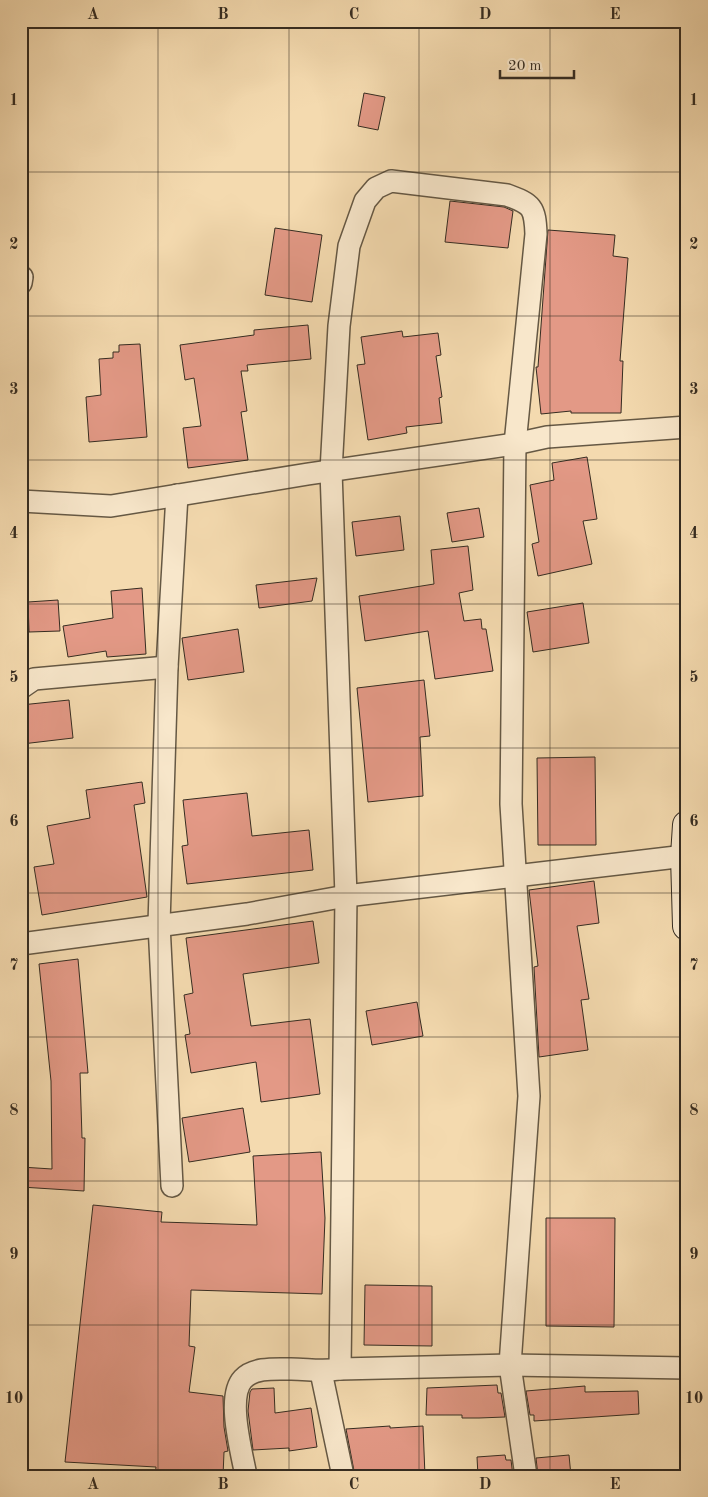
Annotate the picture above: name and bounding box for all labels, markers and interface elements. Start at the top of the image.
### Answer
text: A [87,7,99,23]
text: B [217,7,229,23]
text: C [349,7,359,23]
text: D [479,7,491,23]
text: E [609,7,621,23]
scale bar [500,48,574,80]
text: 20 m [508,59,542,74]
text: 1 [9,93,19,109]
text: 1 [689,93,699,109]
text: 2 [9,237,19,253]
text: 2 [689,237,699,253]
text: 3 [9,382,19,398]
text: 3 [689,382,699,398]
text: 4 [9,526,19,542]
text: 4 [689,526,699,542]
text: 5 [9,670,19,686]
text: 5 [689,670,699,686]
text: 6 [9,814,19,830]
text: 6 [689,814,699,830]
text: 7 [9,958,19,974]
text: 7 [689,958,699,974]
text: 8 [9,1103,19,1119]
text: 8 [689,1103,699,1119]
text: 9 [9,1247,19,1263]
text: 9 [689,1247,699,1263]
text: 10 [5,1391,23,1407]
text: 10 [685,1391,703,1407]
text: A [87,1477,99,1493]
text: B [217,1477,229,1493]
text: C [349,1477,359,1493]
text: D [479,1477,491,1493]
text: E [609,1477,621,1493]

